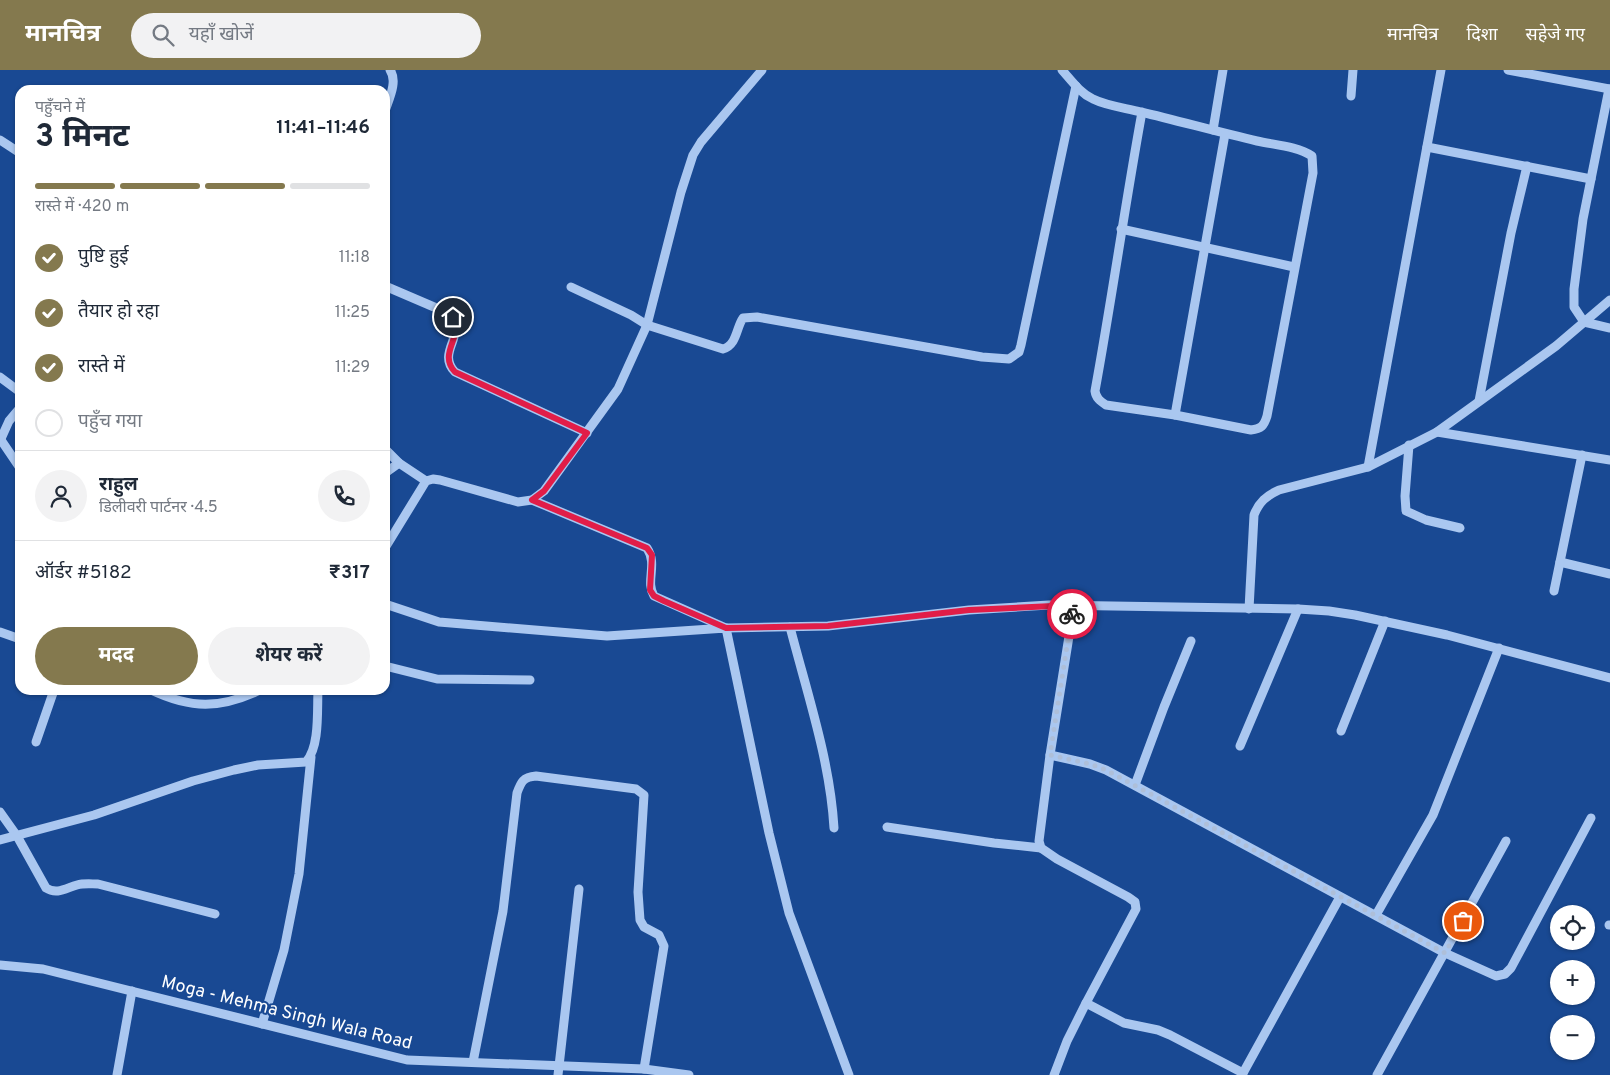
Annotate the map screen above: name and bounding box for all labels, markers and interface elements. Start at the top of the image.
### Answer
search box [131,13,481,58]
text: मानचित्र [25,20,101,50]
icon: search [149,21,177,49]
text: यहाँ खोजें [189,23,254,47]
text: मानचित्र [1387,24,1438,47]
text: दिशा [1466,24,1498,47]
text: सहेजे गए [1526,24,1585,47]
text: पहुँचने में [35,98,85,118]
text: 11:41–11:46 [276,116,370,140]
text: 3 मिनट [35,118,129,158]
text: रास्ते में · 420 m [35,197,129,217]
icon: check [35,244,63,272]
text: पुष्टि हुई [78,245,129,269]
text: 11:18 [339,248,370,268]
pin [432,296,474,338]
icon: check [35,299,63,327]
text: तैयार हो रहा [78,300,159,324]
text: 11:25 [335,303,370,323]
icon: home [439,303,467,331]
icon: check [35,354,63,382]
text: रास्ते में [78,355,125,379]
text: 11:29 [335,358,370,378]
text: पहुँच गया [78,410,142,434]
button: person [35,470,87,522]
button: phone [318,470,370,522]
text: राहुल [99,473,138,497]
text: डिलीवरी पार्टनर · 4.5 [99,498,218,518]
text: ऑर्डर #5182 [35,561,132,585]
text: ₹317 [328,561,370,585]
courier [1047,589,1097,639]
icon: bike [1058,600,1086,628]
button: मदद [35,627,198,685]
button: शेयर करें [208,627,370,685]
pin [1442,900,1484,942]
map controls [1550,905,1595,1060]
button: locate [1550,905,1595,950]
icon: bag [1449,907,1477,935]
button: + [1550,960,1595,1005]
street label: Moga - Mehma Singh Wala Road [159,971,415,1056]
button: − [1550,1015,1595,1060]

